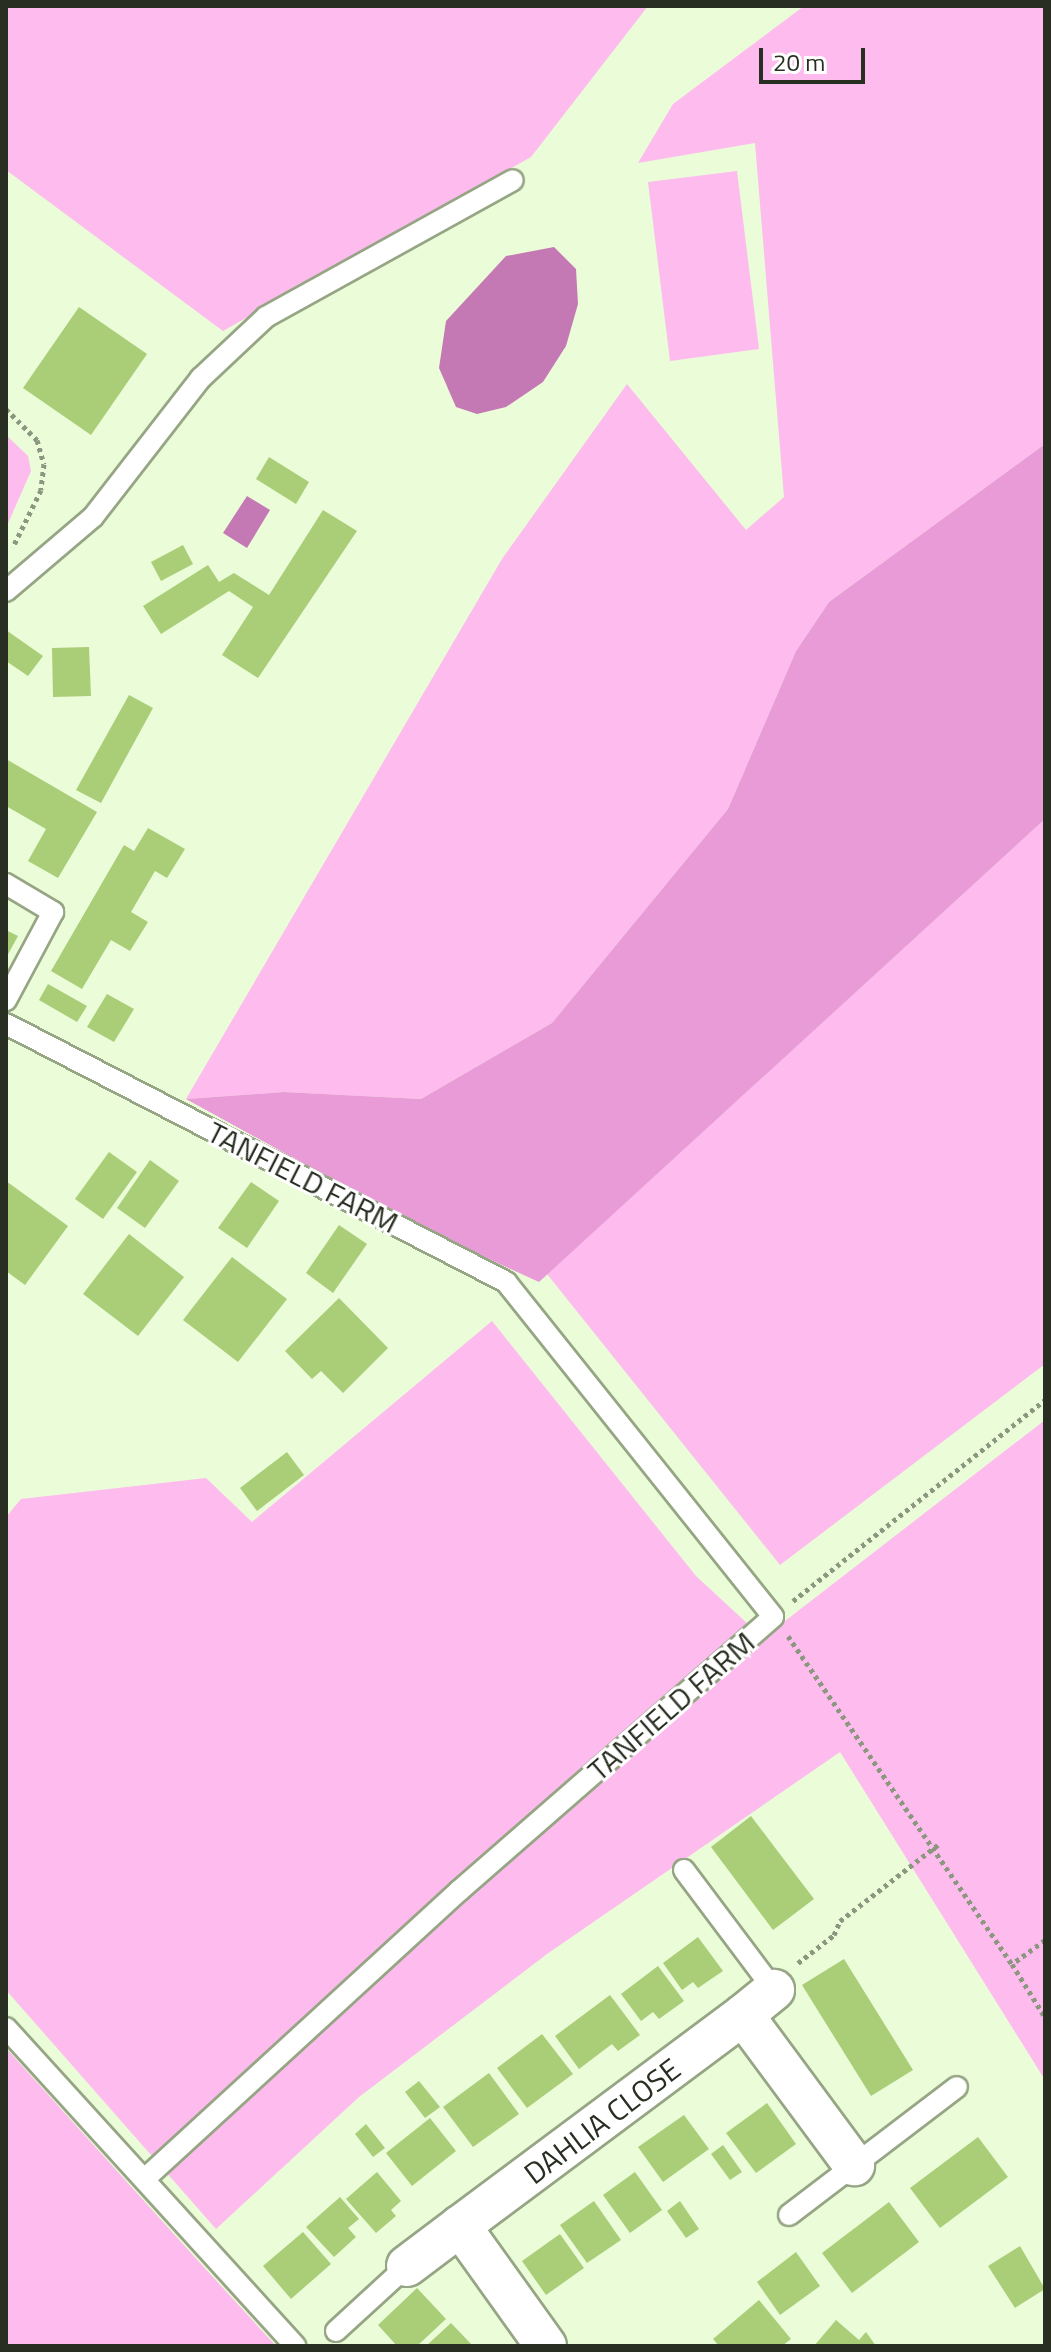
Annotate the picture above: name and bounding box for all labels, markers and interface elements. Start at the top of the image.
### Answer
scale bar [763,32,869,82]
text: 20 m [773,44,825,80]
street label: TANFIELD FARM [202,1114,404,1240]
street label: TANFIELD FARM [580,1624,762,1788]
street label: DAHLIA CLOSE [517,2051,687,2191]

